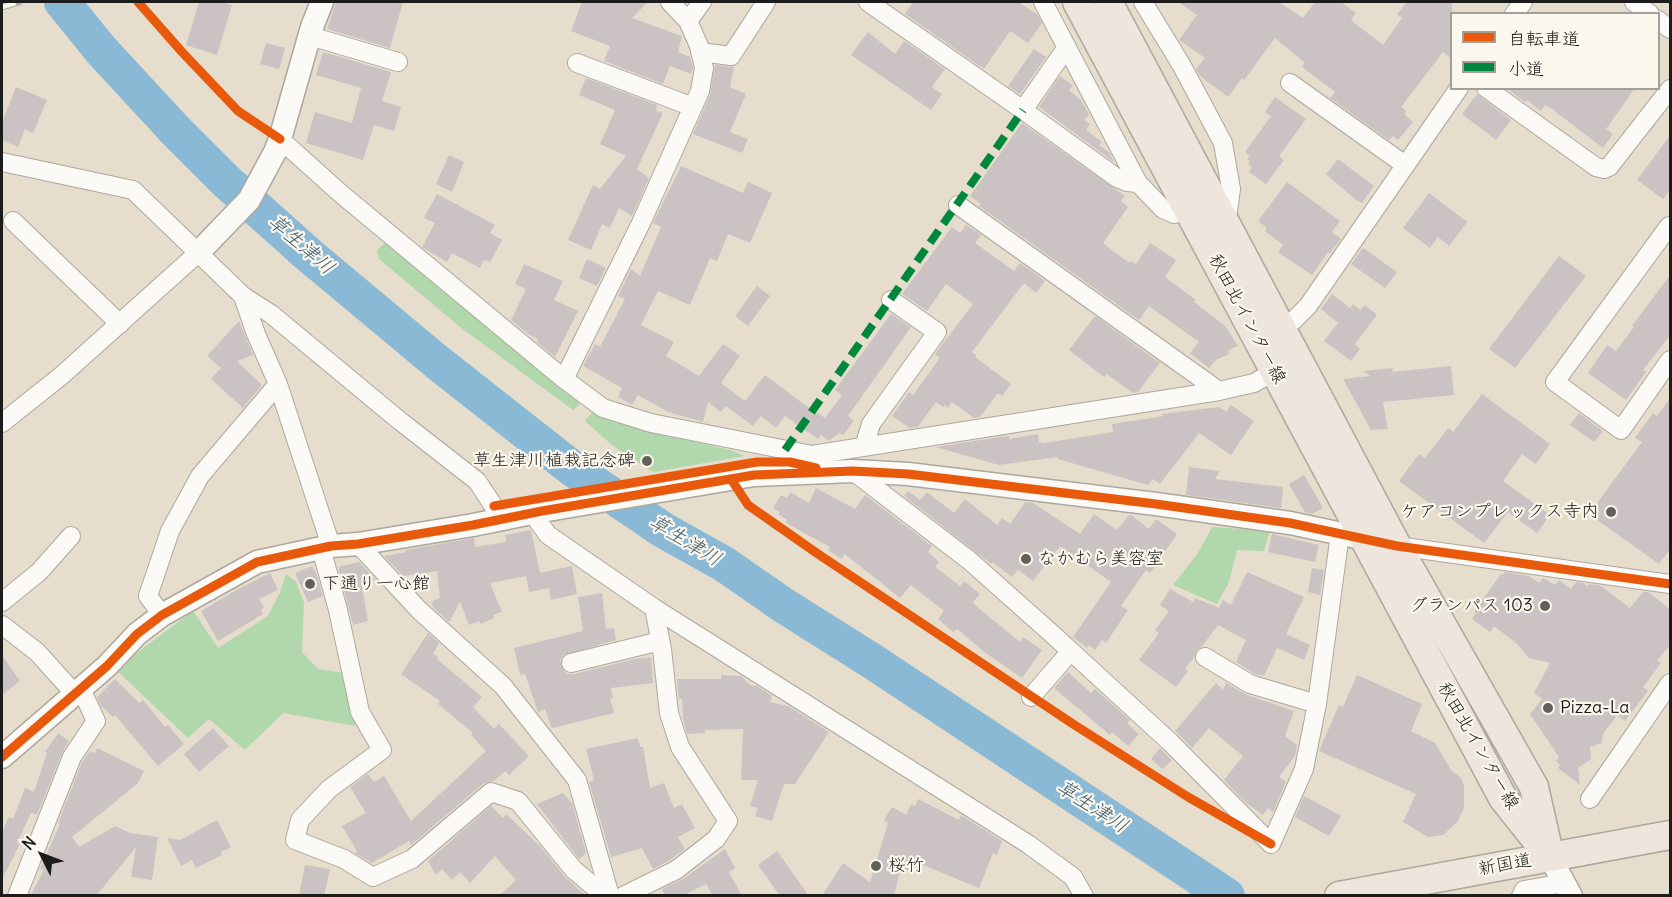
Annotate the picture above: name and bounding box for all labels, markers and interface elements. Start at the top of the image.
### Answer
legend [1450,12,1660,90]
text: 自転車道 [1508,27,1580,50]
text: 小道 [1508,57,1544,80]
water label: 草生津川 [263,210,339,280]
street label: 秋田北インター線 [1204,250,1290,388]
place label: 草生津川植栽記念碑 [473,450,635,472]
marker: 草生津川植栽記念碑 [640,454,654,468]
place label: ケアコンプレックス寺内 [1401,501,1599,523]
marker: ケアコンプレックス寺内 [1604,505,1618,519]
water label: 草生津川 [645,510,725,572]
place label: なかむら美容室 [1038,548,1164,570]
marker: なかむら美容室 [1019,552,1033,566]
place label: 下通り一心館 [322,573,430,595]
marker: 下通り一心館 [303,577,317,591]
place label: グランパス 103 [1410,595,1533,617]
marker: グランパス 103 [1538,599,1552,613]
street label: 秋田北インター線 [1433,678,1523,814]
place label: Pizza-La [1560,697,1630,719]
marker: Pizza-La [1541,701,1555,715]
water label: 草生津川 [1052,775,1132,839]
north arrow [12,825,72,885]
text: N [17,832,40,854]
street label: 新国道 [1477,850,1533,880]
place label: 桜竹 [888,855,924,877]
marker: 桜竹 [869,859,883,873]

